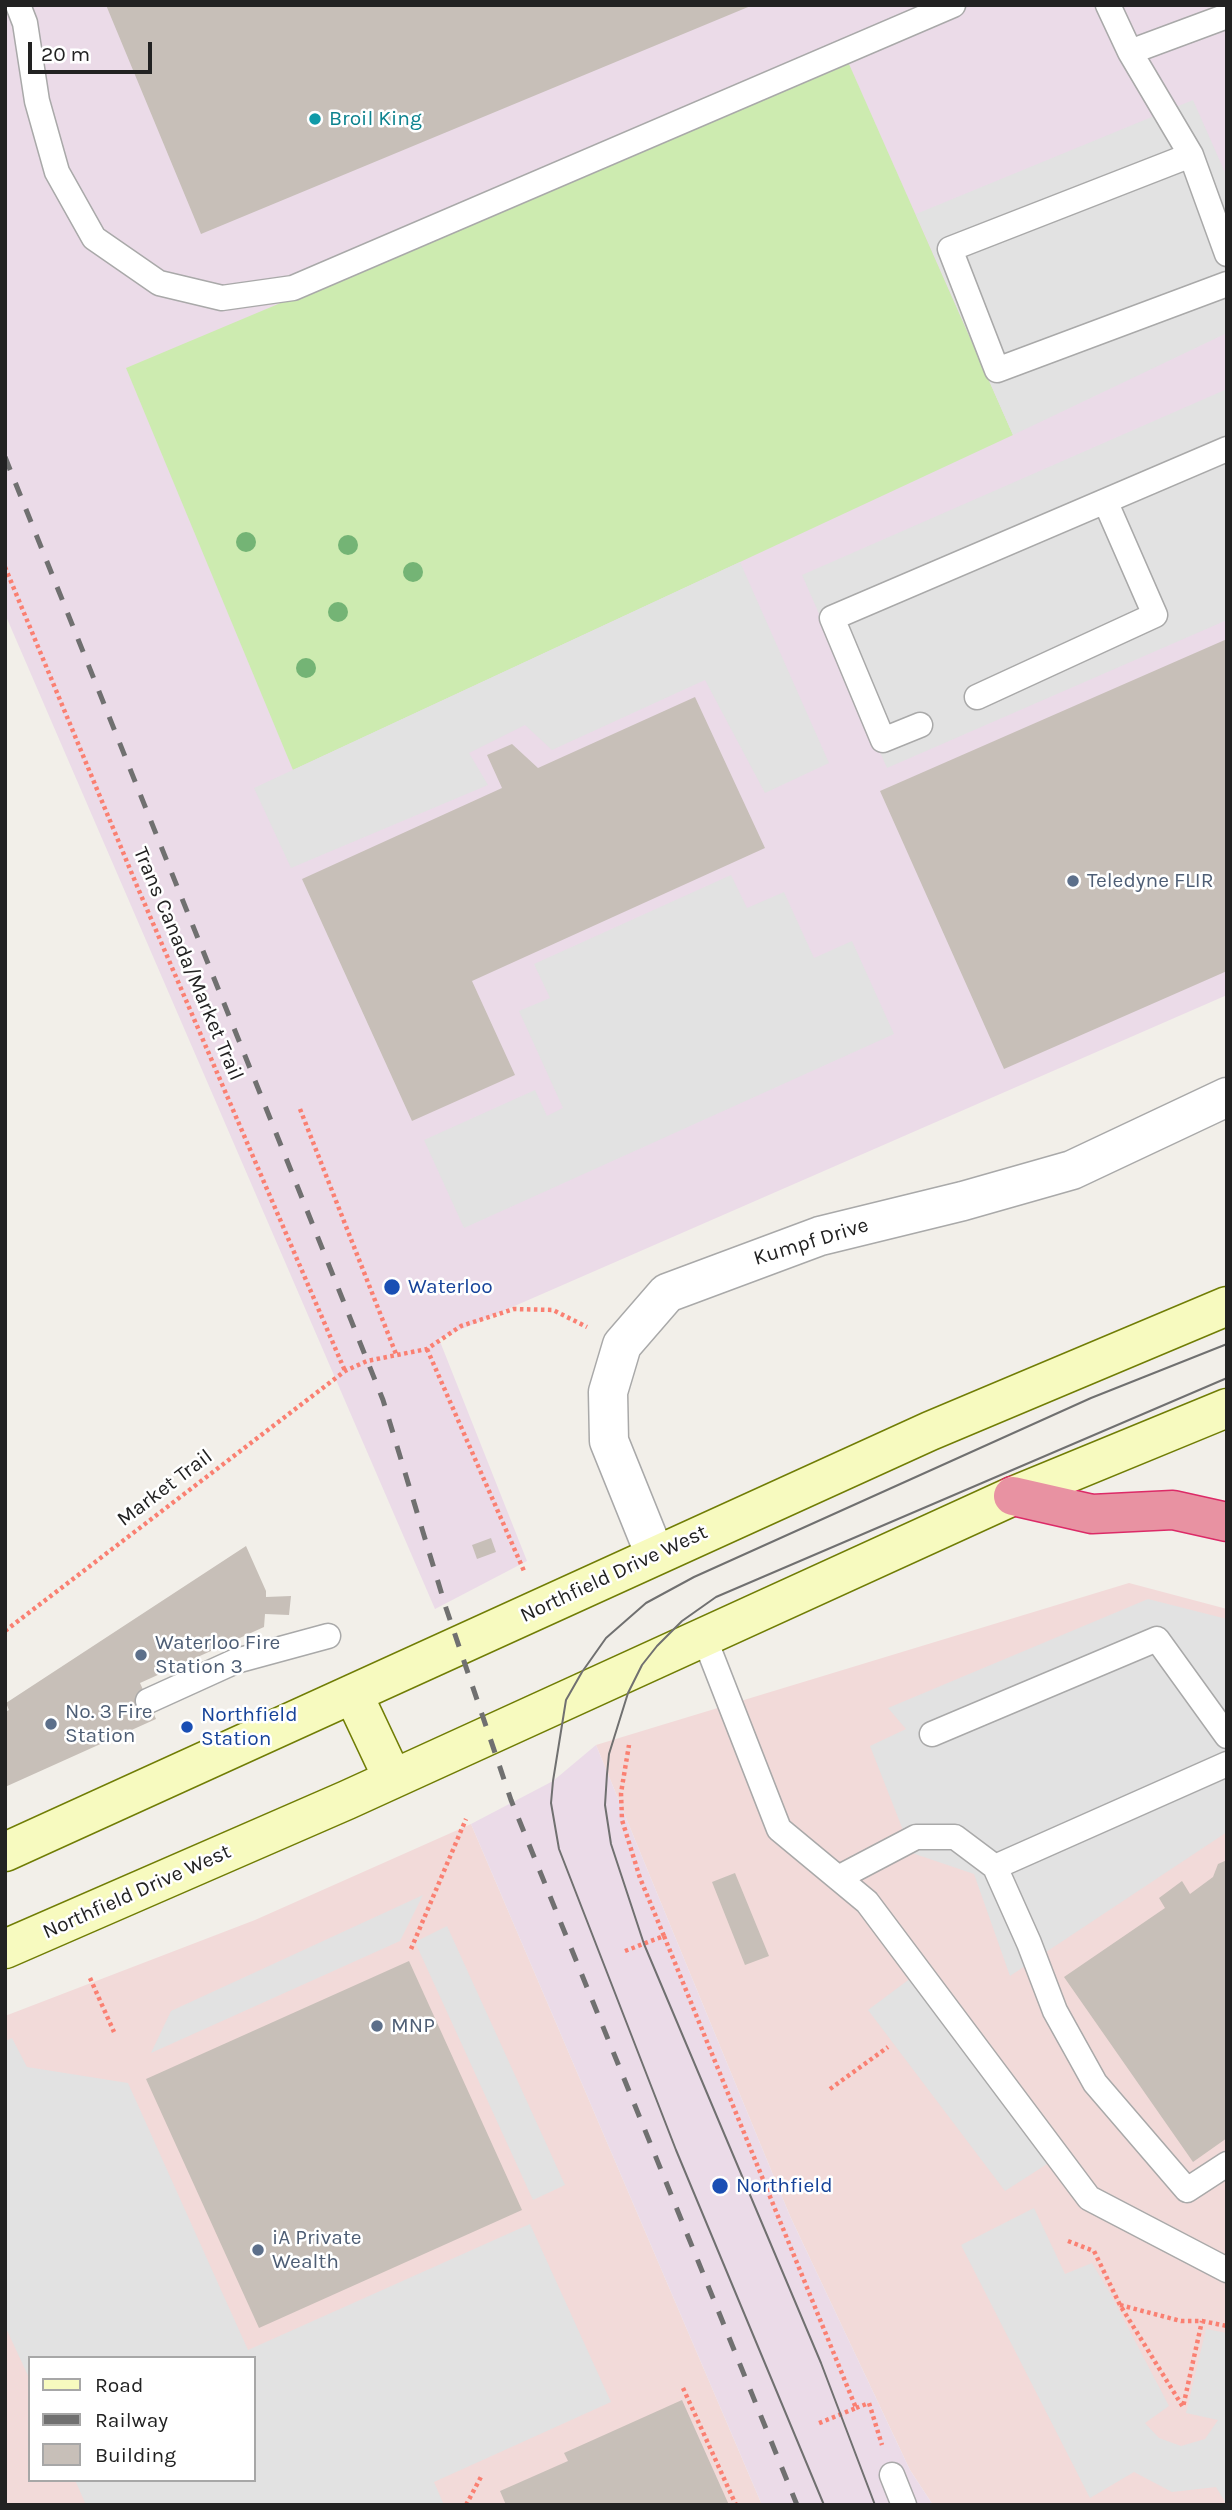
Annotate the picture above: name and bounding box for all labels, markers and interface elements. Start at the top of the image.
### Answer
scale bar [32,28,156,72]
text: 20 m [41,42,90,66]
place label: Broil King [329,106,422,132]
marker: Broil King [307,111,323,127]
street label: Trans Canada/Market Trail [127,843,249,1085]
place label: Teledyne FLIR [1087,868,1214,894]
marker: Teledyne FLIR [1065,873,1081,889]
street label: Kumpf Drive [751,1213,871,1271]
place label: Waterloo [408,1274,493,1300]
marker: Waterloo [382,1277,402,1297]
street label: Market Trail [112,1444,218,1532]
street label: Northfield Drive West [517,1520,711,1628]
place label: Waterloo Fire Station 3 [155,1630,280,1680]
marker: Waterloo Fire Station 3 [133,1647,149,1663]
place label: No. 3 Fire Station [65,1699,153,1749]
place label: Northfield Station [201,1702,298,1752]
marker: No. 3 Fire Station [43,1716,59,1732]
marker: Northfield Station [179,1719,195,1735]
street label: Northfield Drive West [39,1839,235,1945]
place label: MNP [391,2013,435,2039]
marker: MNP [369,2018,385,2034]
place label: Northfield [736,2173,833,2199]
marker: Northfield [710,2176,730,2196]
place label: iA Private Wealth [272,2225,362,2275]
marker: iA Private Wealth [250,2242,266,2258]
legend [28,2356,256,2482]
text: Road [95,2373,143,2397]
text: Railway [95,2408,168,2432]
text: Building [95,2443,176,2467]

